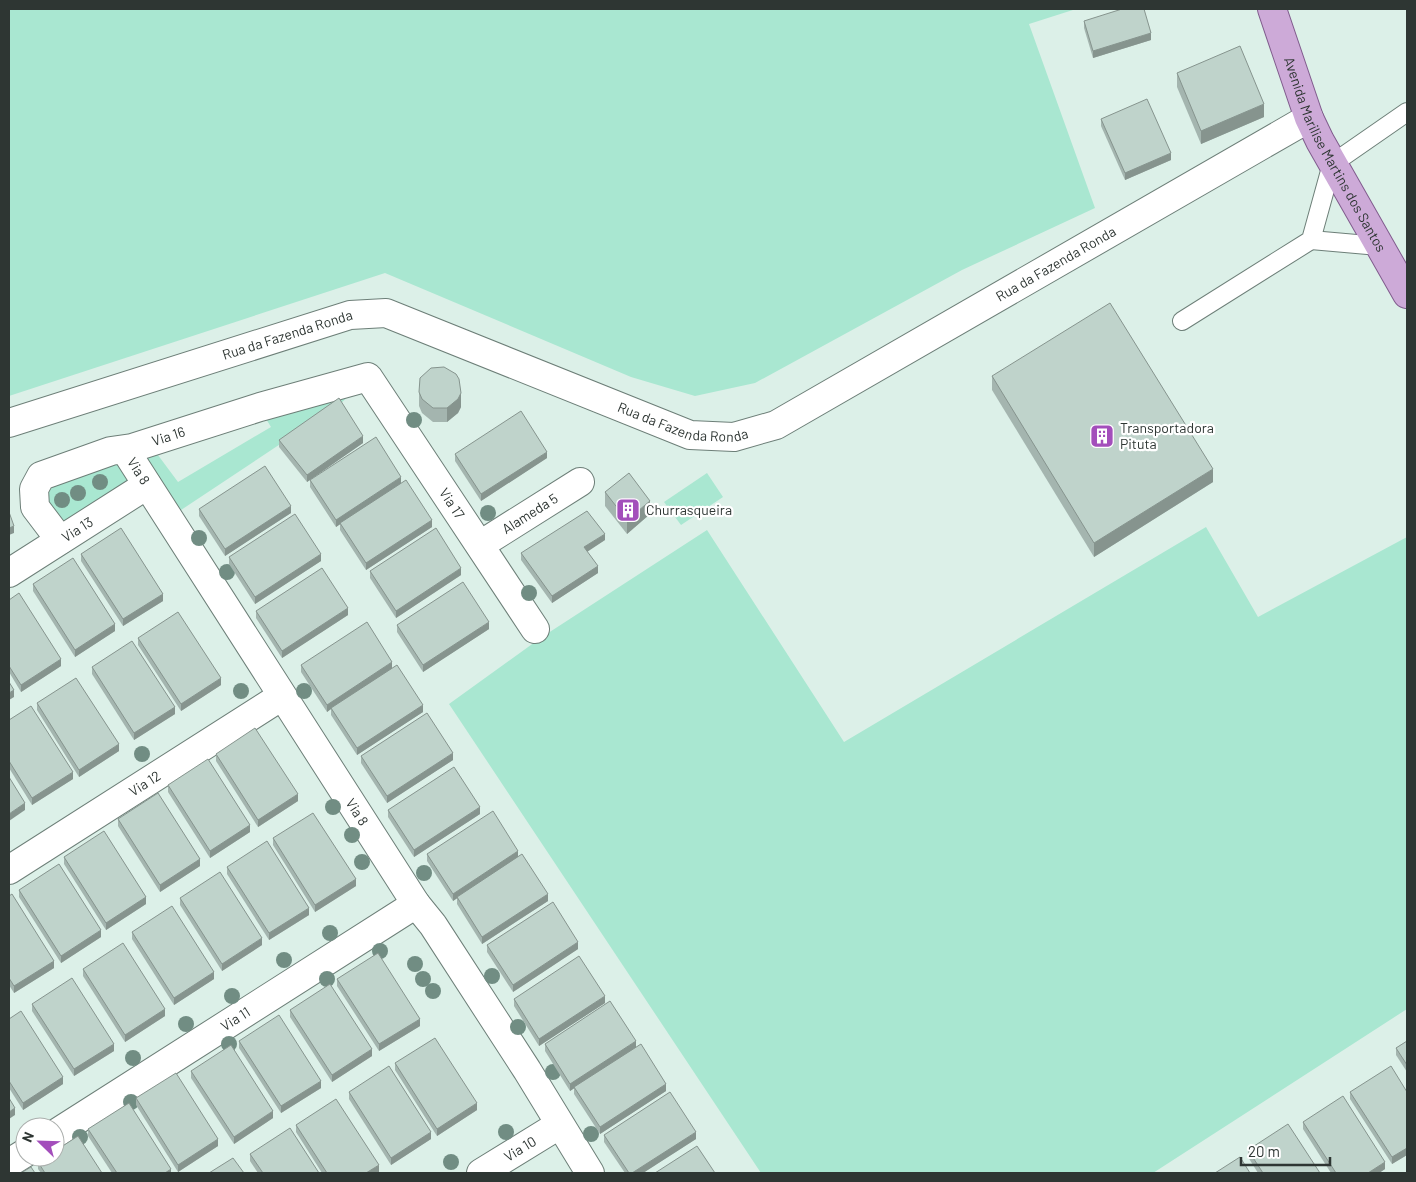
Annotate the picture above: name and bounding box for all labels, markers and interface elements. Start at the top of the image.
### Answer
street label: Avenida Marilise Martins dos Santos [1281,55,1390,255]
street label: Rua da Fazenda Ronda [993,222,1119,305]
street label: Rua da Fazenda Ronda [220,306,354,363]
street label: Rua da Fazenda Ronda [615,398,750,445]
place label: Transportadora Pituta [1120,419,1214,452]
street label: Via 16 [150,423,187,449]
building icon: Transportadora Pituta [1089,423,1115,449]
street label: Via 8 [124,454,154,488]
street label: Via 17 [436,485,469,522]
street label: Alameda 5 [499,489,561,537]
building icon: Churrasqueira [615,497,641,523]
place label: Churrasqueira [646,501,732,518]
street label: Via 13 [58,513,96,545]
street label: Via 12 [126,767,163,799]
street label: Via 8 [342,795,372,829]
street label: Via 11 [217,1003,253,1034]
north arrow [15,1117,65,1167]
text: N [18,1129,37,1144]
street label: Via 10 [501,1132,539,1165]
scale bar [1241,1134,1330,1166]
text: 20 m [1248,1142,1280,1160]

